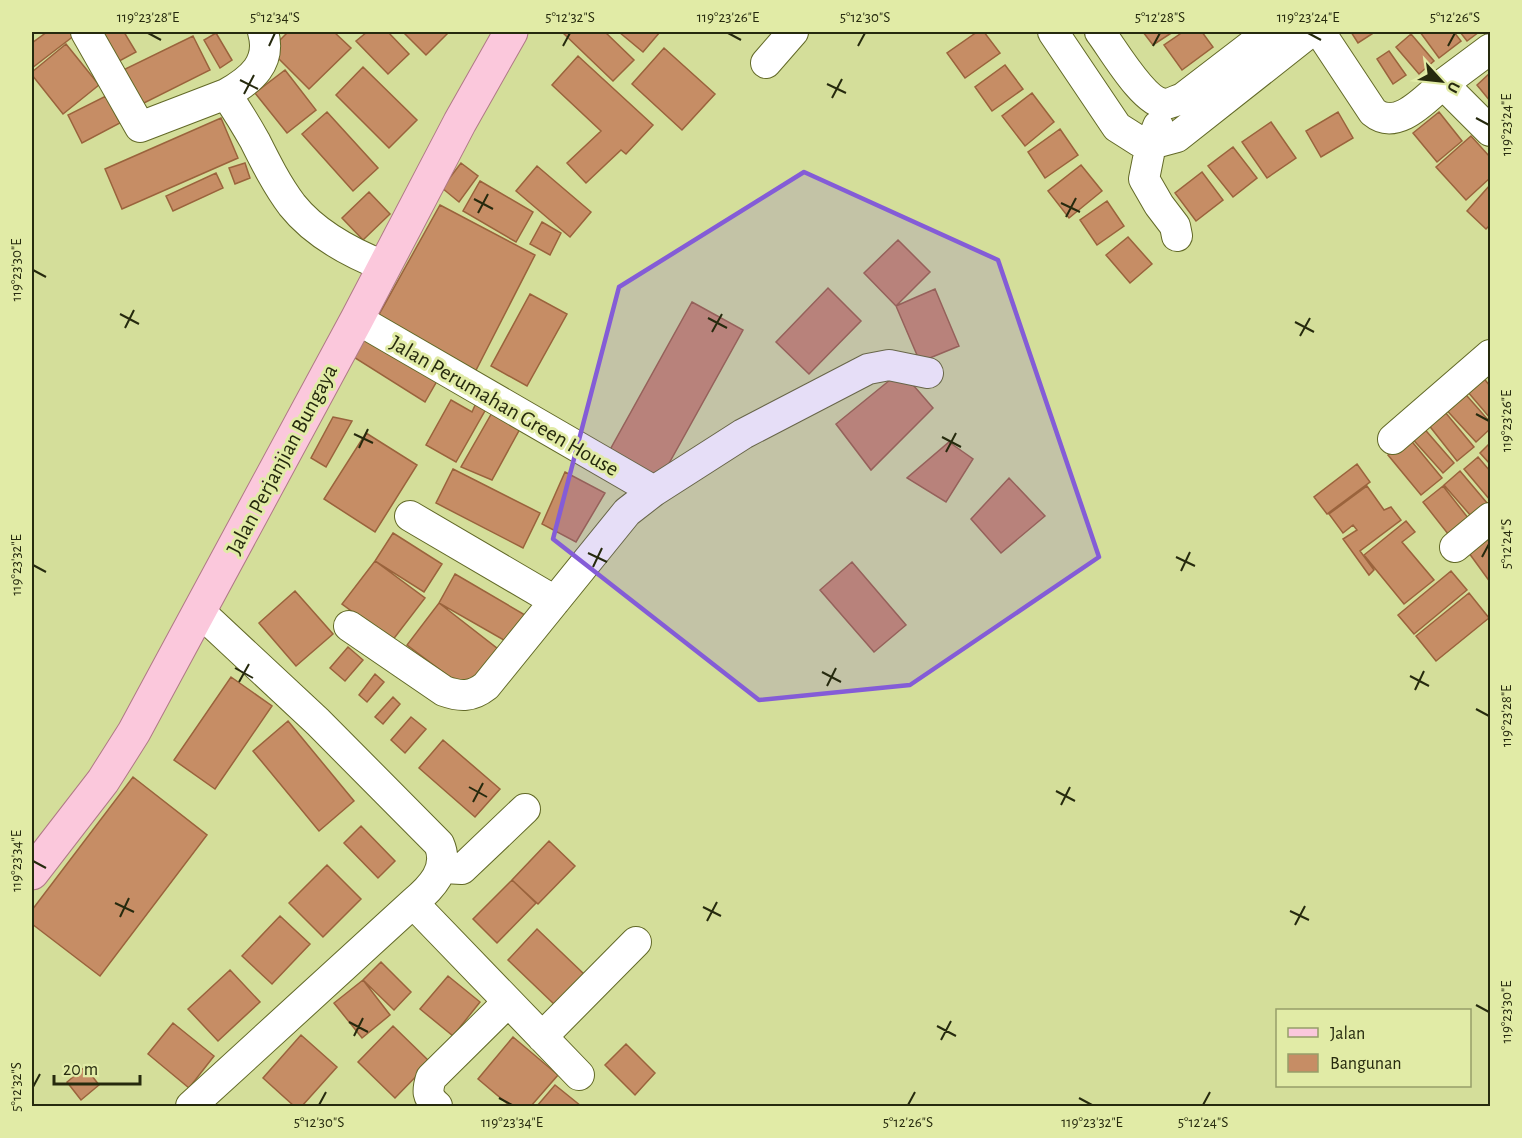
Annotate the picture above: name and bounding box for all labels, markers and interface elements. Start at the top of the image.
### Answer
text: 119°23'28"E [117,10,179,25]
text: 5°12'34"S [250,10,300,25]
text: 5°12'32"S [545,10,595,25]
text: 119°23'26"E [697,10,759,25]
text: 5°12'30"S [840,10,890,25]
text: 5°12'28"S [1135,10,1185,25]
text: 119°23'24"E [1277,10,1339,25]
text: 5°12'26"S [1430,10,1480,25]
north arrow [1411,51,1471,111]
text: U [1444,79,1463,96]
text: 119°23'24"E [1499,94,1514,156]
text: 119°23'30"E [9,239,24,301]
street label: Jalan Perumahan Green House [386,331,623,480]
street label: Jalan Perjanjian Bungaya [223,361,341,558]
text: 119°23'26"E [1499,390,1514,452]
text: 5°12'24"S [1499,519,1514,569]
text: 119°23'32"E [9,534,24,596]
text: 119°23'28"E [1499,685,1514,747]
text: 119°23'34"E [9,830,24,892]
text: 119°23'30"E [1499,981,1514,1043]
legend [1276,1009,1471,1087]
text: Jalan [1330,1025,1365,1043]
scale bar [54,1048,140,1086]
text: Bangunan [1330,1055,1402,1073]
text: 20 m [63,1061,98,1079]
text: 5°12'32"S [9,1062,24,1112]
text: 5°12'30"S [294,1115,344,1130]
text: 119°23'34"E [481,1115,543,1130]
text: 5°12'26"S [883,1115,933,1130]
text: 119°23'32"E [1061,1115,1123,1130]
text: 5°12'24"S [1178,1115,1228,1130]

